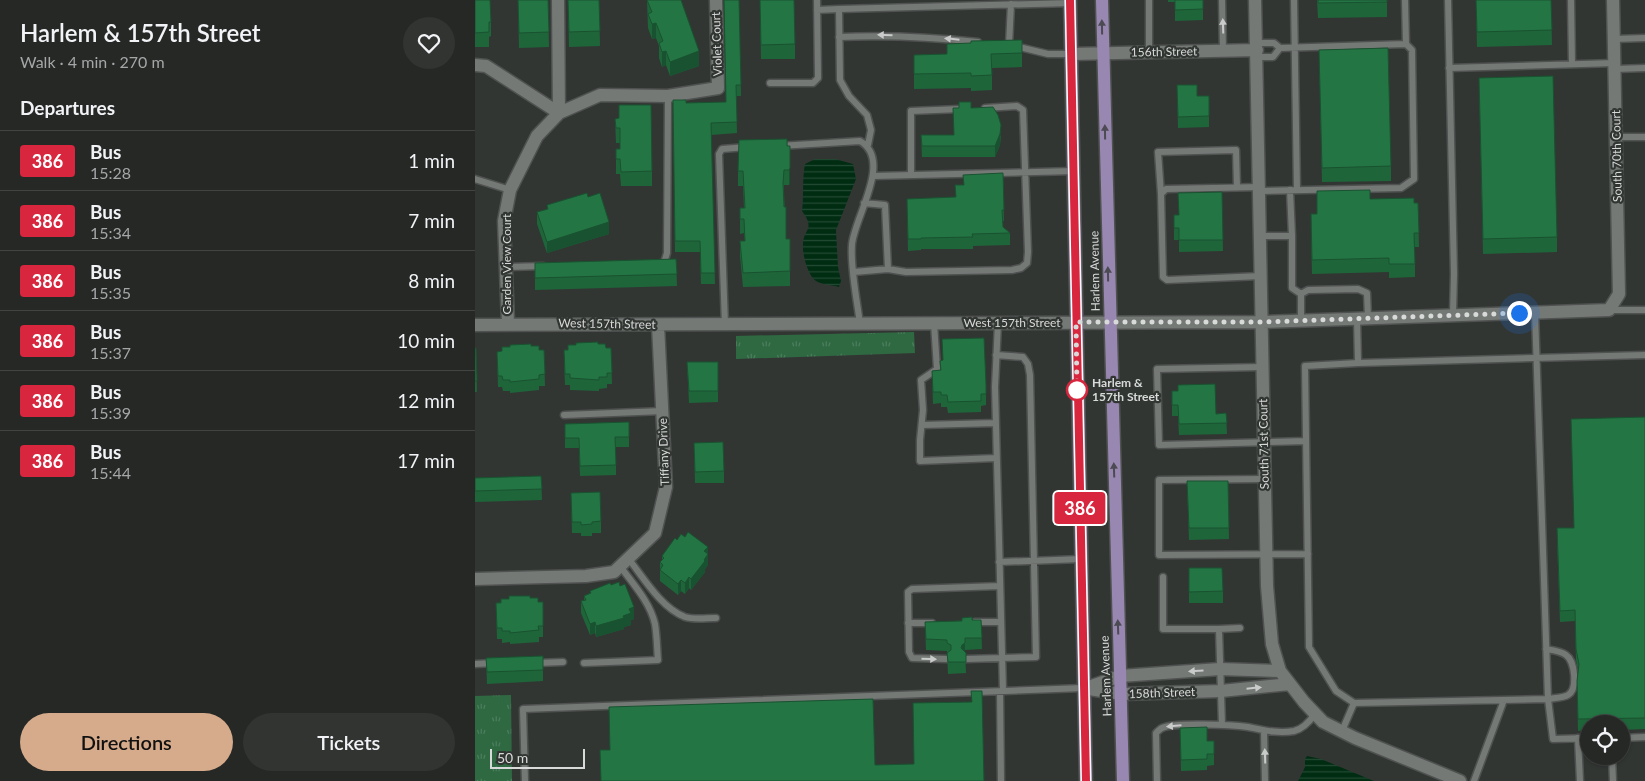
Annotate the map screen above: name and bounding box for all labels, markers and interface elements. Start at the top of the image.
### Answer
street label: Violet Court [708,11,725,76]
button: heart [403,17,455,69]
one-way arrow [1218,17,1226,33]
text: Harlem & 157th Street [20,18,261,47]
one-way arrow [1098,19,1106,35]
one-way arrow [877,31,893,39]
one-way arrow [944,35,960,43]
street label: 156th Street [1131,43,1198,60]
text: Walk · 4 min · 270 m [20,52,165,71]
text: Departures [20,96,115,119]
street label: South 70th Court [1608,109,1625,202]
one-way arrow [1101,124,1109,140]
text: Bus [90,140,121,163]
text: 1 min [408,149,455,172]
text: 386 [32,150,63,172]
text: 15:28 [90,163,131,182]
text: Bus [90,200,121,223]
text: 7 min [408,209,455,232]
text: 386 [32,210,63,232]
street label: Garden View Court [499,213,514,314]
text: 15:34 [90,223,131,242]
street label: Harlem Avenue [1086,231,1103,312]
text: Bus [90,260,121,283]
one-way arrow [1104,266,1112,282]
text: 8 min [408,269,455,292]
text: 386 [32,270,63,292]
text: 15:35 [90,283,131,302]
your location [1507,301,1532,326]
street label: West 157th Street [558,315,656,332]
street label: West 157th Street [963,315,1061,330]
text: Bus [90,320,121,343]
text: 10 min [397,329,455,352]
text: 386 [32,330,63,352]
text: 15:37 [90,343,131,362]
place label: Harlem & 157th Street [1092,375,1160,404]
marker: Harlem & 157th Street [1066,379,1088,401]
text: Bus [90,380,121,403]
text: 12 min [397,389,455,412]
text: 386 [32,390,63,412]
street label: South 71st Court [1255,398,1272,489]
text: 15:39 [90,403,131,422]
street label: Tiffany Drive [655,418,672,486]
text: Bus [90,440,121,463]
text: 17 min [397,449,455,472]
text: 386 [32,450,63,472]
one-way arrow [1109,461,1117,477]
text: 15:44 [90,463,131,482]
line badge: 386 [1051,492,1109,524]
text: 386 [1064,497,1096,519]
one-way arrow [1114,619,1122,635]
street label: Harlem Avenue [1097,635,1114,717]
one-way arrow [921,655,937,663]
one-way arrow [1188,667,1204,675]
street label: 158th Street [1128,684,1196,701]
one-way arrow [1246,684,1262,692]
button: Directions [20,713,233,771]
button: Tickets [243,713,455,771]
map controls [1580,715,1630,765]
button: locate [1580,715,1630,765]
one-way arrow [1165,722,1181,730]
scale bar [490,746,585,769]
one-way arrow [1261,748,1269,764]
text: 50 m [497,749,528,766]

